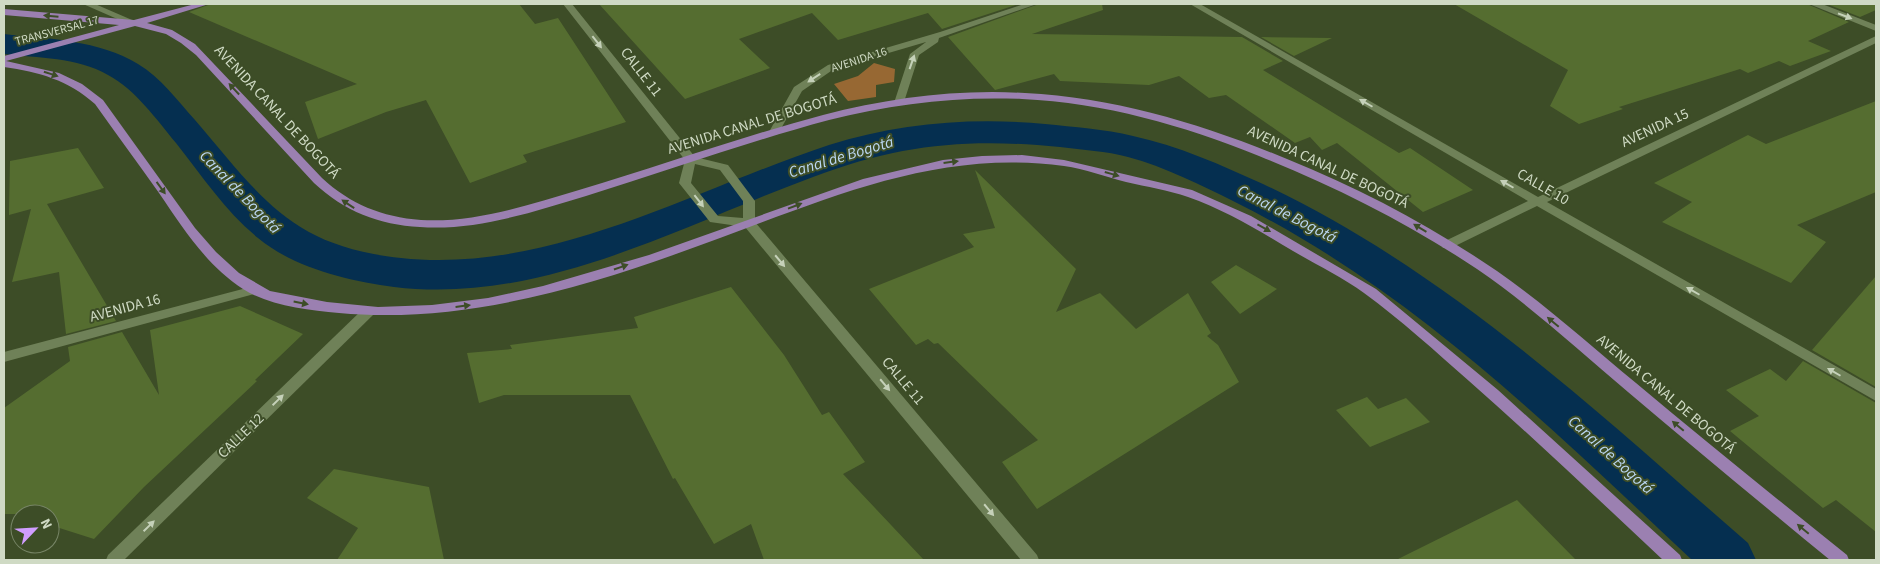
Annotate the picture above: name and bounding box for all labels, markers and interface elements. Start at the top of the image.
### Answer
one-way arrow [43,11,59,19]
street label: TRANSVERSAL 17 [13,12,101,50]
one-way arrow [1838,12,1853,20]
one-way arrow [592,35,603,48]
street label: AVENIDA CANAL DE BOGOTÁ [209,41,345,184]
street label: CALLE 11 [615,43,667,101]
street label: AVENIDA 16 [829,43,889,77]
one-way arrow [909,54,917,69]
one-way arrow [44,70,59,78]
one-way arrow [808,73,821,83]
one-way arrow [228,84,240,96]
street label: AVENIDA CANAL DE BOGOTÁ [665,88,840,160]
one-way arrow [1359,98,1373,107]
street label: AVENIDA 15 [1618,103,1692,153]
street label: AVENIDA CANAL DE BOGOTÁ [1244,120,1413,214]
water label: Canal de Bogotá [786,130,897,183]
water label: Canal de Bogotá [194,145,286,239]
one-way arrow [943,158,959,166]
street label: CALLE 10 [1513,164,1573,210]
one-way arrow [1104,170,1119,178]
one-way arrow [1500,179,1513,188]
water label: Canal de Bogotá [1234,180,1341,249]
one-way arrow [156,182,166,195]
one-way arrow [694,194,705,207]
one-way arrow [341,199,355,209]
one-way arrow [788,202,803,210]
one-way arrow [1257,224,1271,232]
one-way arrow [1414,224,1427,233]
one-way arrow [775,254,786,267]
one-way arrow [613,263,628,270]
one-way arrow [1686,287,1701,295]
street label: AVENIDA 16 [87,288,163,328]
one-way arrow [294,299,310,307]
one-way arrow [455,302,471,310]
one-way arrow [1547,316,1560,327]
street label: AVENIDA CANAL DE BOGOTÁ [1592,329,1741,459]
street label: CALLE 11 [877,352,929,410]
one-way arrow [1827,368,1841,377]
one-way arrow [879,379,890,392]
one-way arrow [271,394,283,406]
street label: CALLE 12 [213,409,269,463]
water label: Canal de Bogotá [1563,410,1659,500]
one-way arrow [1672,420,1685,431]
north arrow [10,504,60,554]
one-way arrow [983,504,994,516]
text: N [35,515,57,532]
one-way arrow [143,520,155,532]
one-way arrow [1797,524,1810,535]

